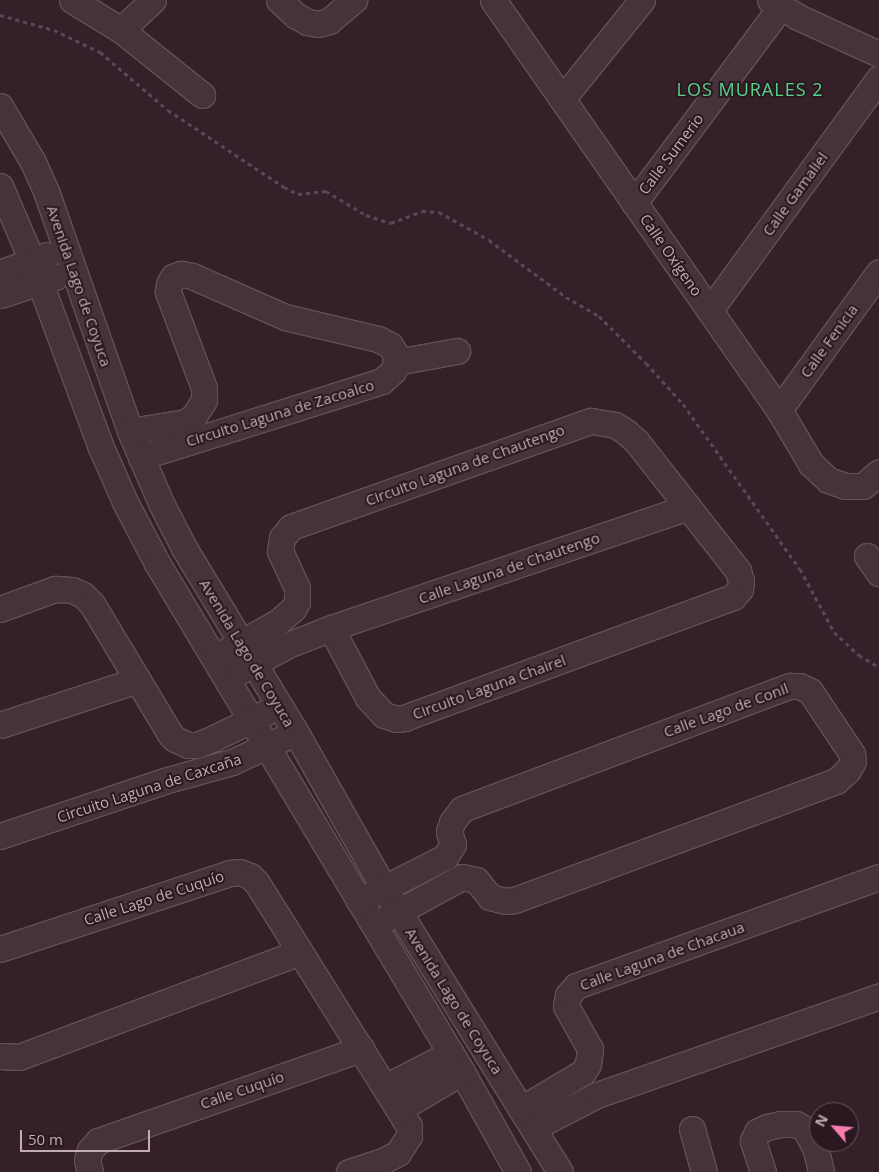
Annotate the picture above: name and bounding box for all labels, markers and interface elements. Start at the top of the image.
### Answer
district label: LOS MURALES 2 [675,78,825,100]
street label: Calle Sumerio [635,110,707,198]
street label: Calle Gamaliel [759,149,831,239]
street label: Avenida Lago de Coyuca [43,203,115,369]
street label: Calle Oxígeno [636,211,706,299]
street label: Calle Fenicia [796,301,862,381]
street label: Circuito Laguna de Zacoalco [184,376,376,450]
street label: Circuito Laguna de Chautengo [363,421,567,509]
street label: Calle Laguna de Chautengo [416,528,602,608]
street label: Avenida Lago de Coyuca [196,576,298,730]
street label: Circuito Laguna Chairel [410,651,568,723]
street label: Calle Lago de Conil [661,679,791,741]
street label: Circuito Laguna de Caxcaña [54,750,244,826]
street label: Calle Lago de Cuquío [82,867,226,929]
street label: Calle Laguna de Chacaua [577,918,747,994]
street label: Avenida Lago de Coyuca [402,924,506,1078]
street label: Calle Cuquío [198,1067,286,1113]
north arrow [809,1102,859,1152]
text: N [810,1111,832,1130]
scale bar [22,1120,152,1152]
text: 50 m [28,1129,63,1149]

